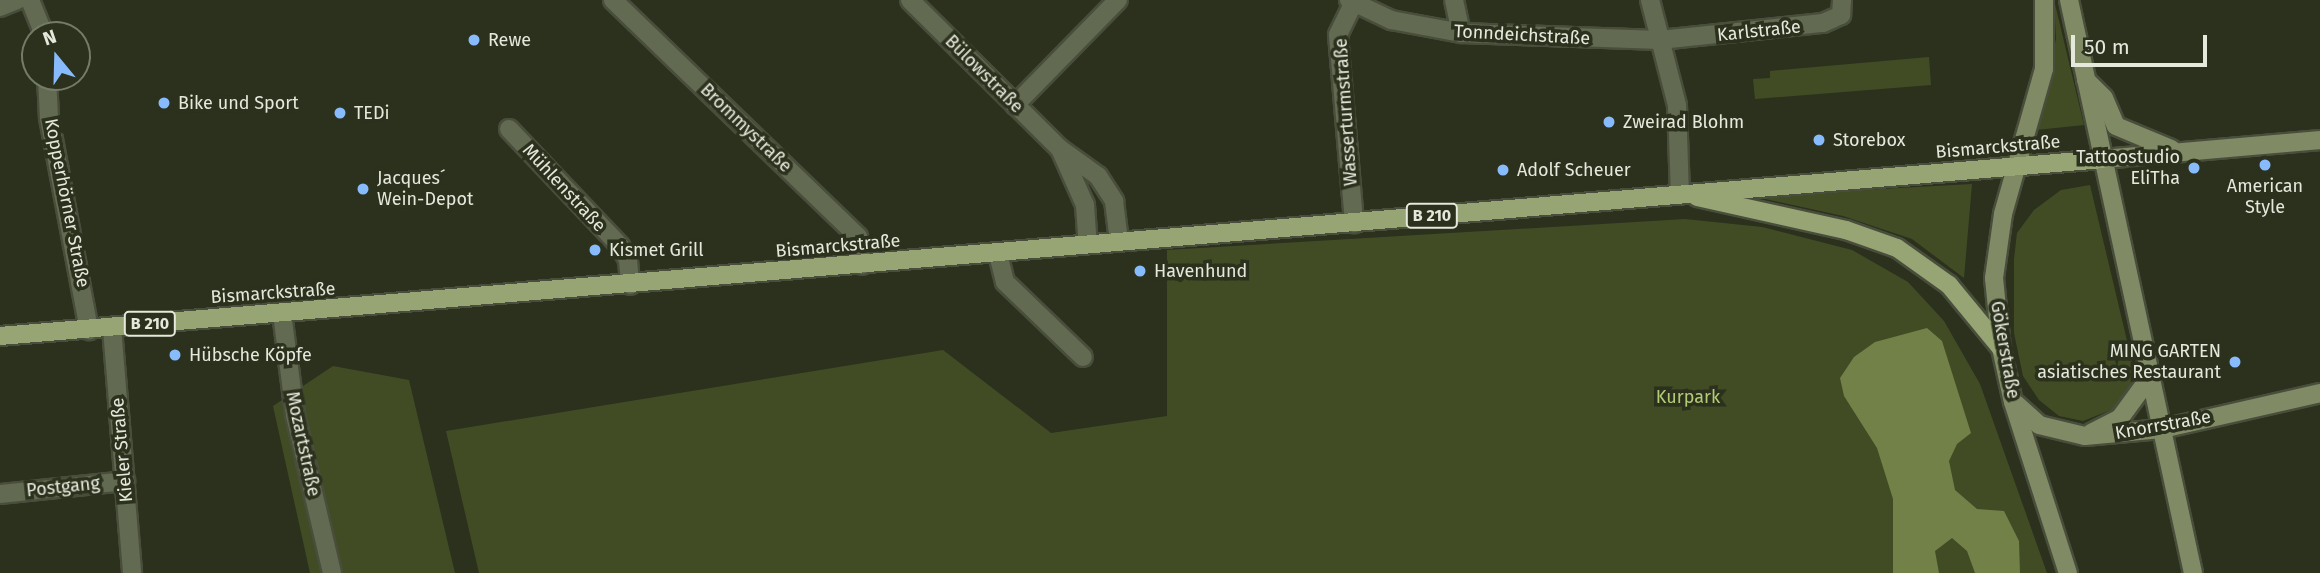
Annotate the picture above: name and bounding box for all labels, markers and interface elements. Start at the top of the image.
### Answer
street label: Karlstraße [1716,16,1802,46]
north arrow [21,21,91,91]
street label: Tonndeichstraße [1453,21,1591,49]
scale bar [2075,21,2212,65]
text: N [40,25,59,50]
place label: Rewe [488,29,531,51]
street label: Bülowstraße [940,30,1028,118]
marker: Rewe [466,32,482,48]
text: 50 m [2084,34,2130,60]
street label: Wasserturmstraße [1330,37,1362,187]
street label: Brommystraße [696,79,796,177]
place label: Bike und Sport [178,92,299,114]
marker: Bike und Sport [156,95,172,111]
place label: TEDi [354,102,390,124]
marker: TEDi [332,105,348,121]
place label: Zweirad Blohm [1623,111,1744,133]
marker: Zweirad Blohm [1601,114,1617,130]
street label: Kopperhörner Straße [40,117,94,289]
place label: Storebox [1833,129,1906,151]
street label: Bismarckstraße [1935,131,2061,163]
marker: Storebox [1811,132,1827,148]
street label: Mühlenstraße [518,140,610,236]
place label: Tattoostudio EliTha [2076,147,2180,190]
marker: American Style [2257,157,2273,173]
place label: Adolf Scheuer [1517,159,1631,181]
marker: Tattoostudio EliTha [2186,160,2202,176]
marker: Adolf Scheuer [1495,162,1511,178]
place label: Jacques´ Wein-Depot [377,168,473,210]
place label: American Style [2227,176,2303,218]
marker: Jacques´ Wein-Depot [355,181,371,197]
road number: B 210 [1406,204,1458,229]
street label: Bismarckstraße [775,230,901,262]
place label: Kismet Grill [609,239,704,261]
marker: Kismet Grill [587,242,603,258]
place label: Havenhund [1154,260,1247,282]
marker: Havenhund [1132,263,1148,279]
street label: Bismarckstraße [210,278,336,308]
street label: Gökerstraße [1986,299,2024,401]
road number: B 210 [124,312,176,336]
place label: MING GARTEN asiatisches Restaurant [2037,341,2221,384]
place label: Hübsche Köpfe [189,344,312,366]
marker: Hübsche Köpfe [167,347,183,363]
marker: MING GARTEN asiatisches Restaurant [2227,354,2243,370]
park label: Kurpark [1656,386,1720,408]
street label: Mozartstraße [281,390,325,498]
street label: Kieler Straße [107,397,137,503]
street label: Knorrstraße [2113,406,2213,444]
street label: Postgang [25,472,101,502]

